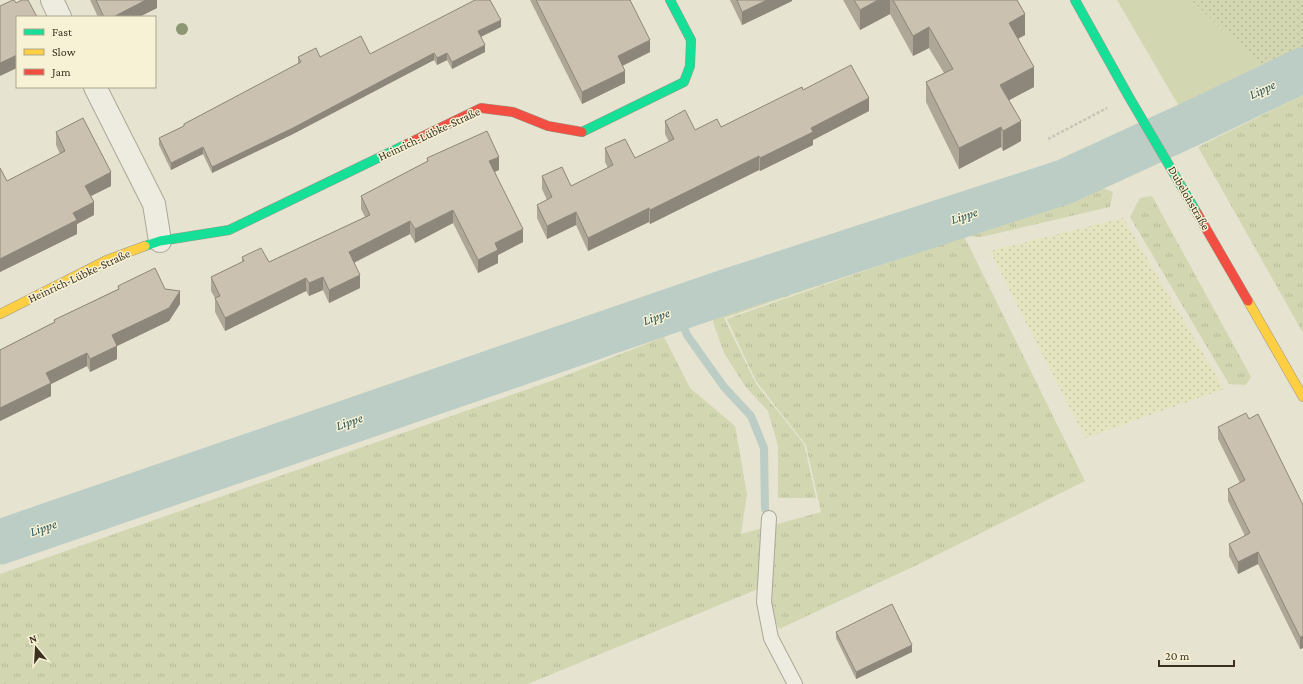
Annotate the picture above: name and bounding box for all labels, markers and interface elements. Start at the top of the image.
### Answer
legend [16,16,156,88]
text: Fast [52,25,73,39]
text: Slow [52,45,76,59]
text: Jam [51,65,71,79]
water label: Lippe [1247,77,1278,102]
street label: Heinrich-Lübke-Straße [376,104,482,164]
street label: Dubelohstraße [1165,164,1213,232]
water label: Lippe [949,204,980,227]
street label: Heinrich-Lübke-Straße [26,246,132,306]
water label: Lippe [641,305,672,328]
water label: Lippe [334,410,365,433]
water label: Lippe [28,516,59,539]
north arrow [16,628,56,668]
text: N [27,631,39,645]
scale bar [1159,642,1234,668]
text: 20 m [1165,649,1190,663]

